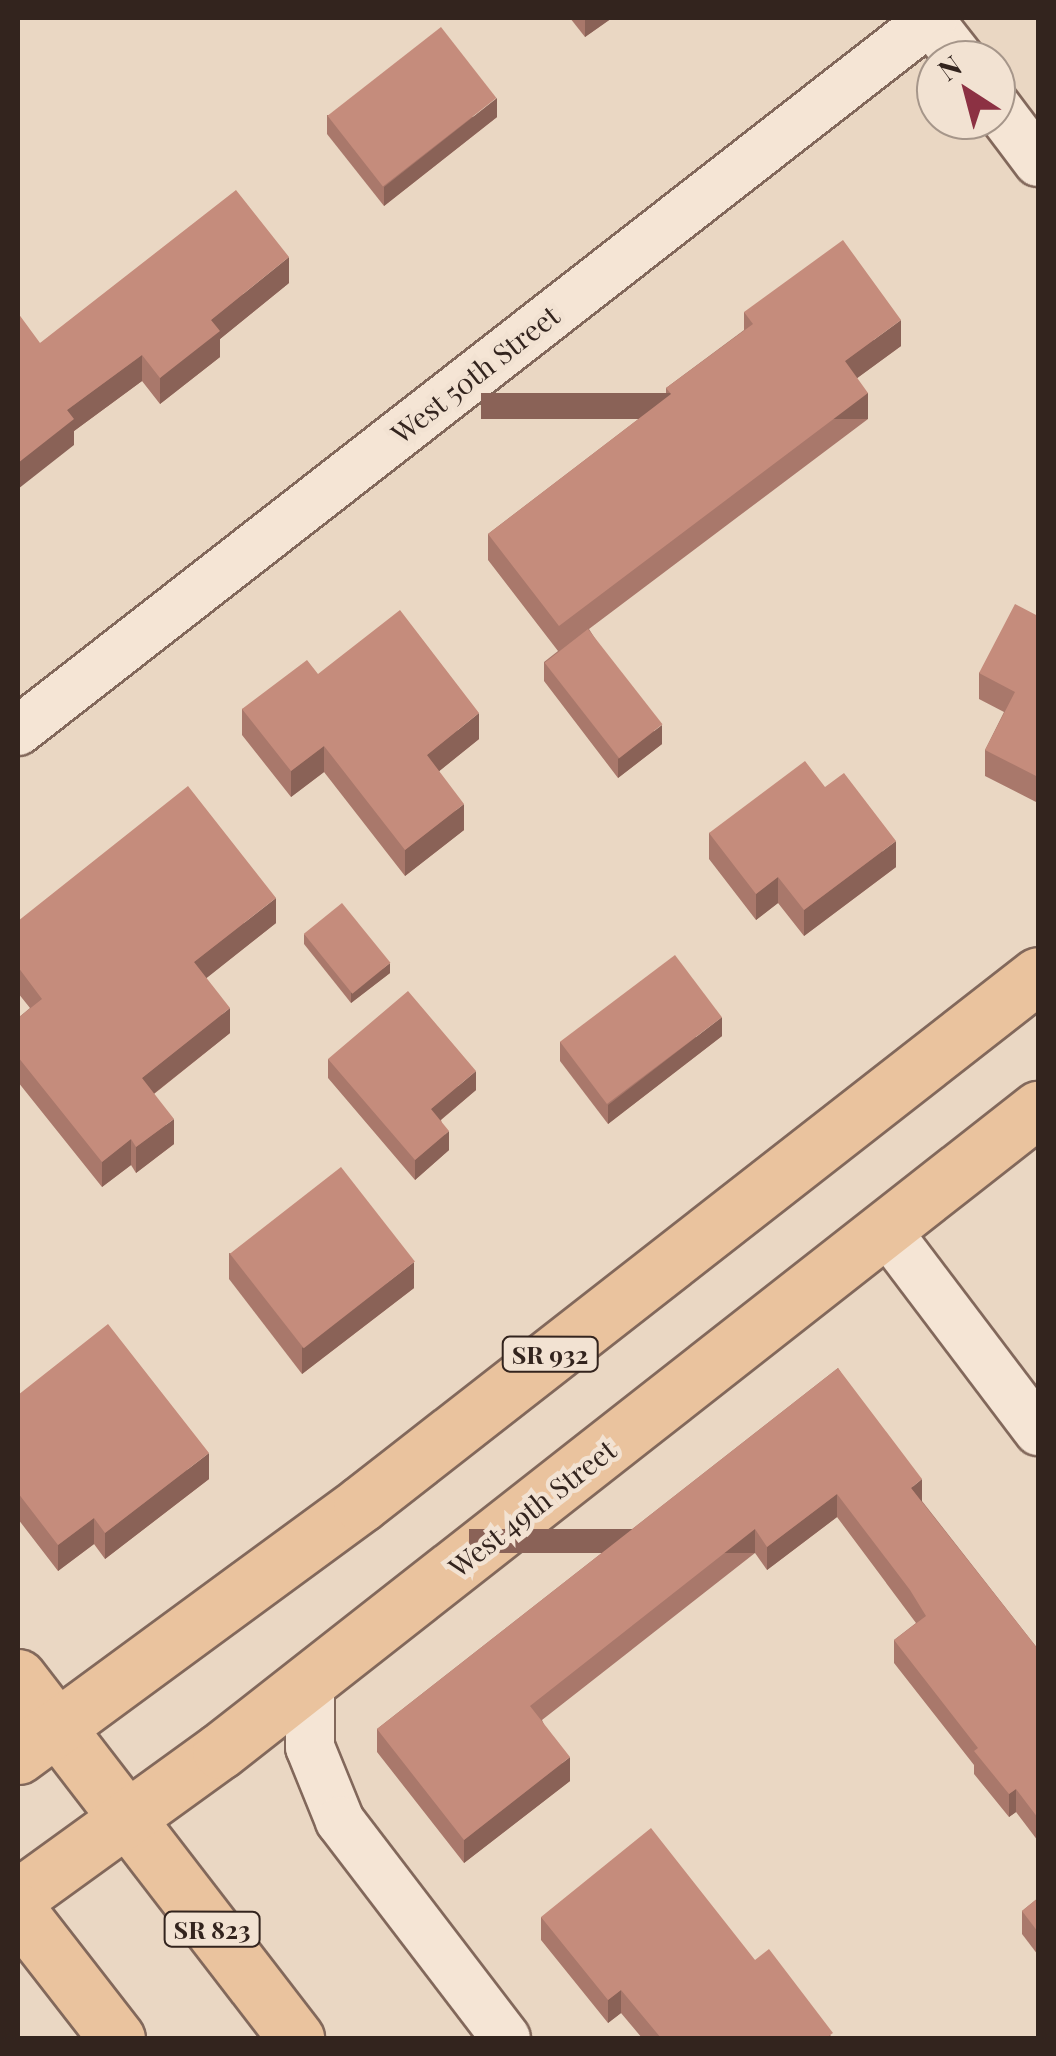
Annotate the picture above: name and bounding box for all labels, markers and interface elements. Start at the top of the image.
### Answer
north arrow [916,40,1016,140]
text: N [930,46,968,88]
street label: West 50th Street [384,298,566,450]
road number: SR 932 [500,1334,600,1374]
street label: West 49th Street [441,1432,623,1584]
road number: SR 823 [162,1909,262,1949]

